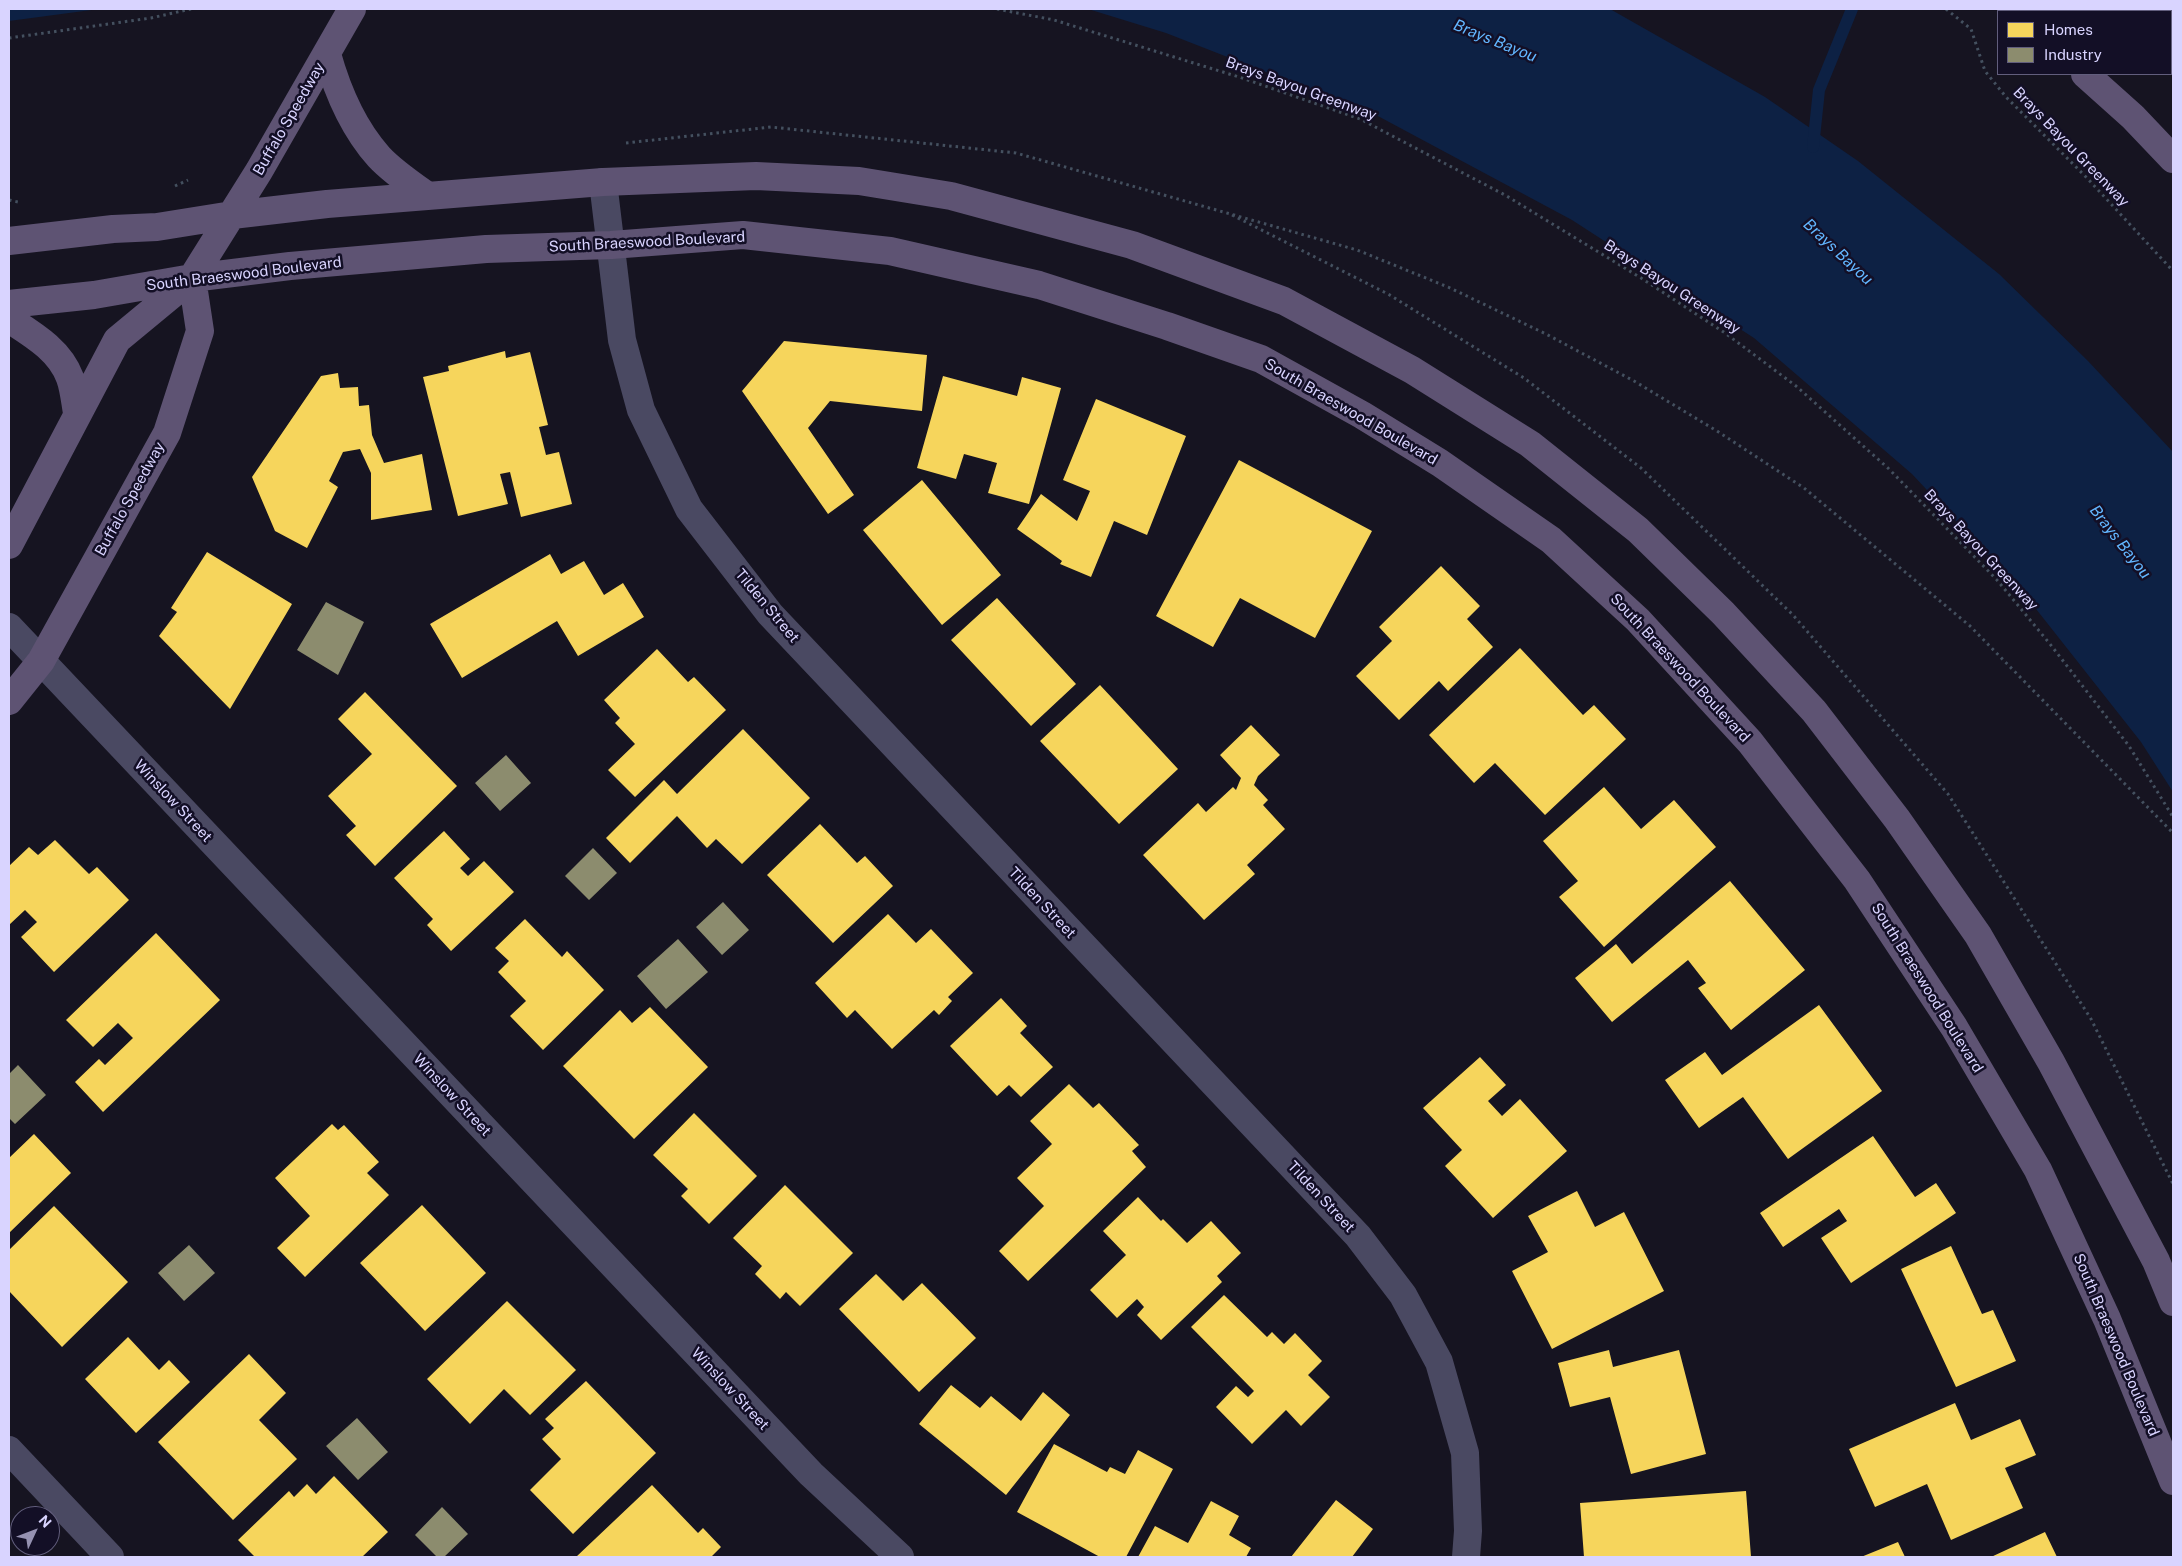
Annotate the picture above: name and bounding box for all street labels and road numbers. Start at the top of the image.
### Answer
street label: Brays Bayou Greenway [1223,53,1379,125]
street label: Buffalo Speedway [249,59,329,179]
street label: Brays Bayou Greenway [2009,83,2133,211]
street label: South Braeswood Boulevard [548,228,746,256]
street label: Brays Bayou Greenway [1600,236,1744,338]
street label: South Braeswood Boulevard [145,253,343,295]
street label: South Braeswood Boulevard [1261,355,1441,469]
street label: Buffalo Speedway [91,439,169,559]
street label: Brays Bayou Greenway [1920,486,2042,614]
street label: Tilden Street [731,566,803,646]
street label: South Braeswood Boulevard [1606,590,1754,746]
street label: Winslow Street [130,756,216,846]
street label: Tilden Street [1005,864,1079,942]
street label: South Braeswood Boulevard [1867,900,1987,1076]
street label: Winslow Street [409,1050,495,1140]
street label: Tilden Street [1284,1158,1358,1236]
street label: South Braeswood Boulevard [2069,1251,2163,1439]
street label: Winslow Street [687,1344,773,1434]

